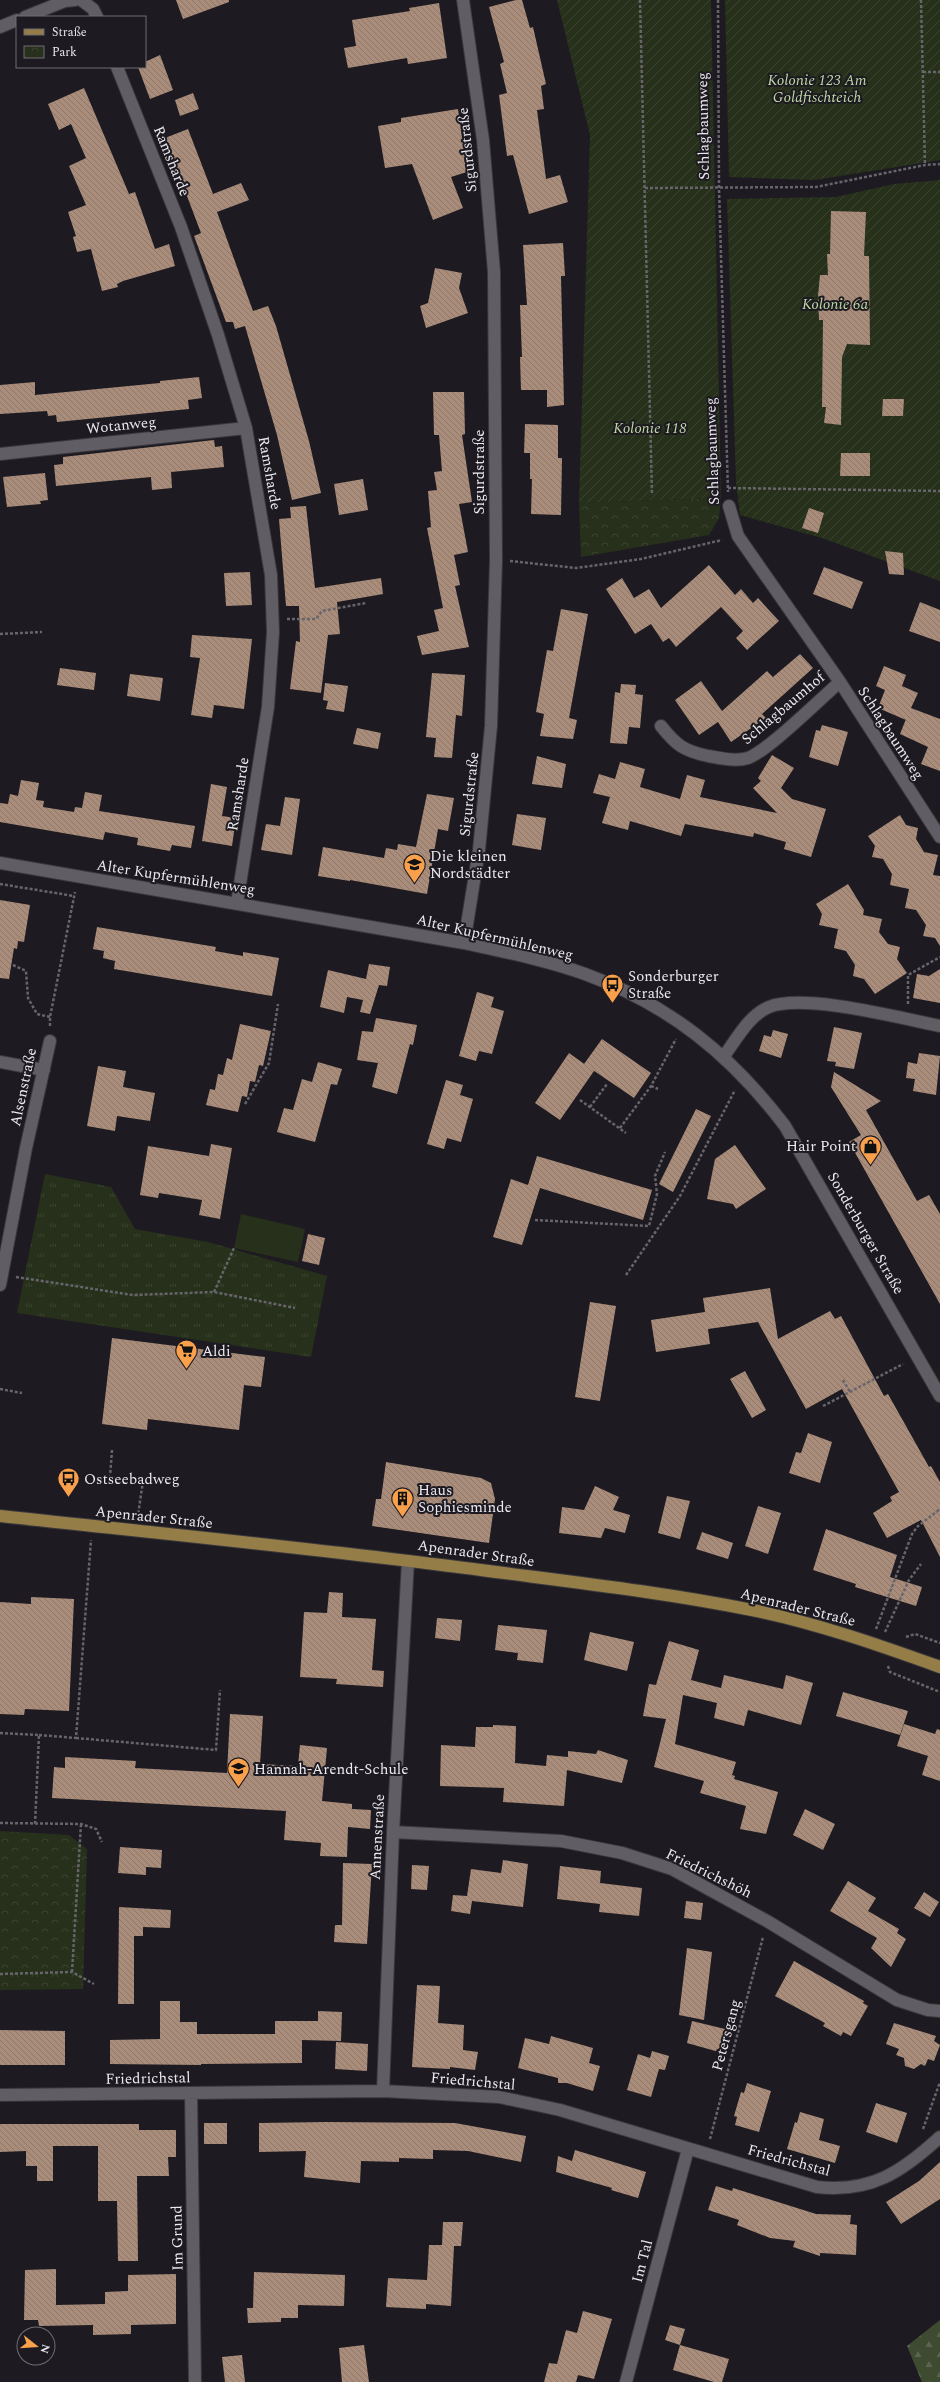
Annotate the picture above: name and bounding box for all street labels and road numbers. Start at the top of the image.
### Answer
street label: Schlagbaumweg [691,72,716,180]
street label: Sigurdstraße [452,106,483,193]
street label: Ramsharde [147,122,196,200]
street label: Schlagbaumweg [699,397,726,505]
street label: Wotanweg [85,410,157,441]
street label: Sigurdstraße [468,429,491,515]
street label: Ramsharde [252,434,287,512]
street label: Schlagbaumhof [736,665,832,750]
street label: Schlagbaumweg [852,682,930,785]
street label: Sigurdstraße [454,751,485,838]
street label: Ramsharde [221,756,256,833]
street label: Alter Kupfermühlenweg [95,854,257,901]
street label: Alter Kupfermühlenweg [414,908,576,967]
street label: Alsenstraße [4,1046,43,1128]
street label: Sonderburger Straße [821,1168,910,1299]
street label: Apenrader Straße [94,1500,214,1535]
street label: Apenrader Straße [416,1534,536,1573]
street label: Apenrader Straße [738,1582,858,1633]
street label: Annenstraße [364,1793,391,1881]
street label: Friedrichshöh [662,1843,756,1904]
street label: Petersgang [706,1997,747,2074]
street label: Friedrichstal [105,2066,191,2091]
street label: Friedrichstal [430,2066,516,2097]
street label: Friedrichstal [745,2138,833,2183]
street label: Im Grund [165,2205,190,2271]
street label: Im Tal [626,2237,659,2285]

